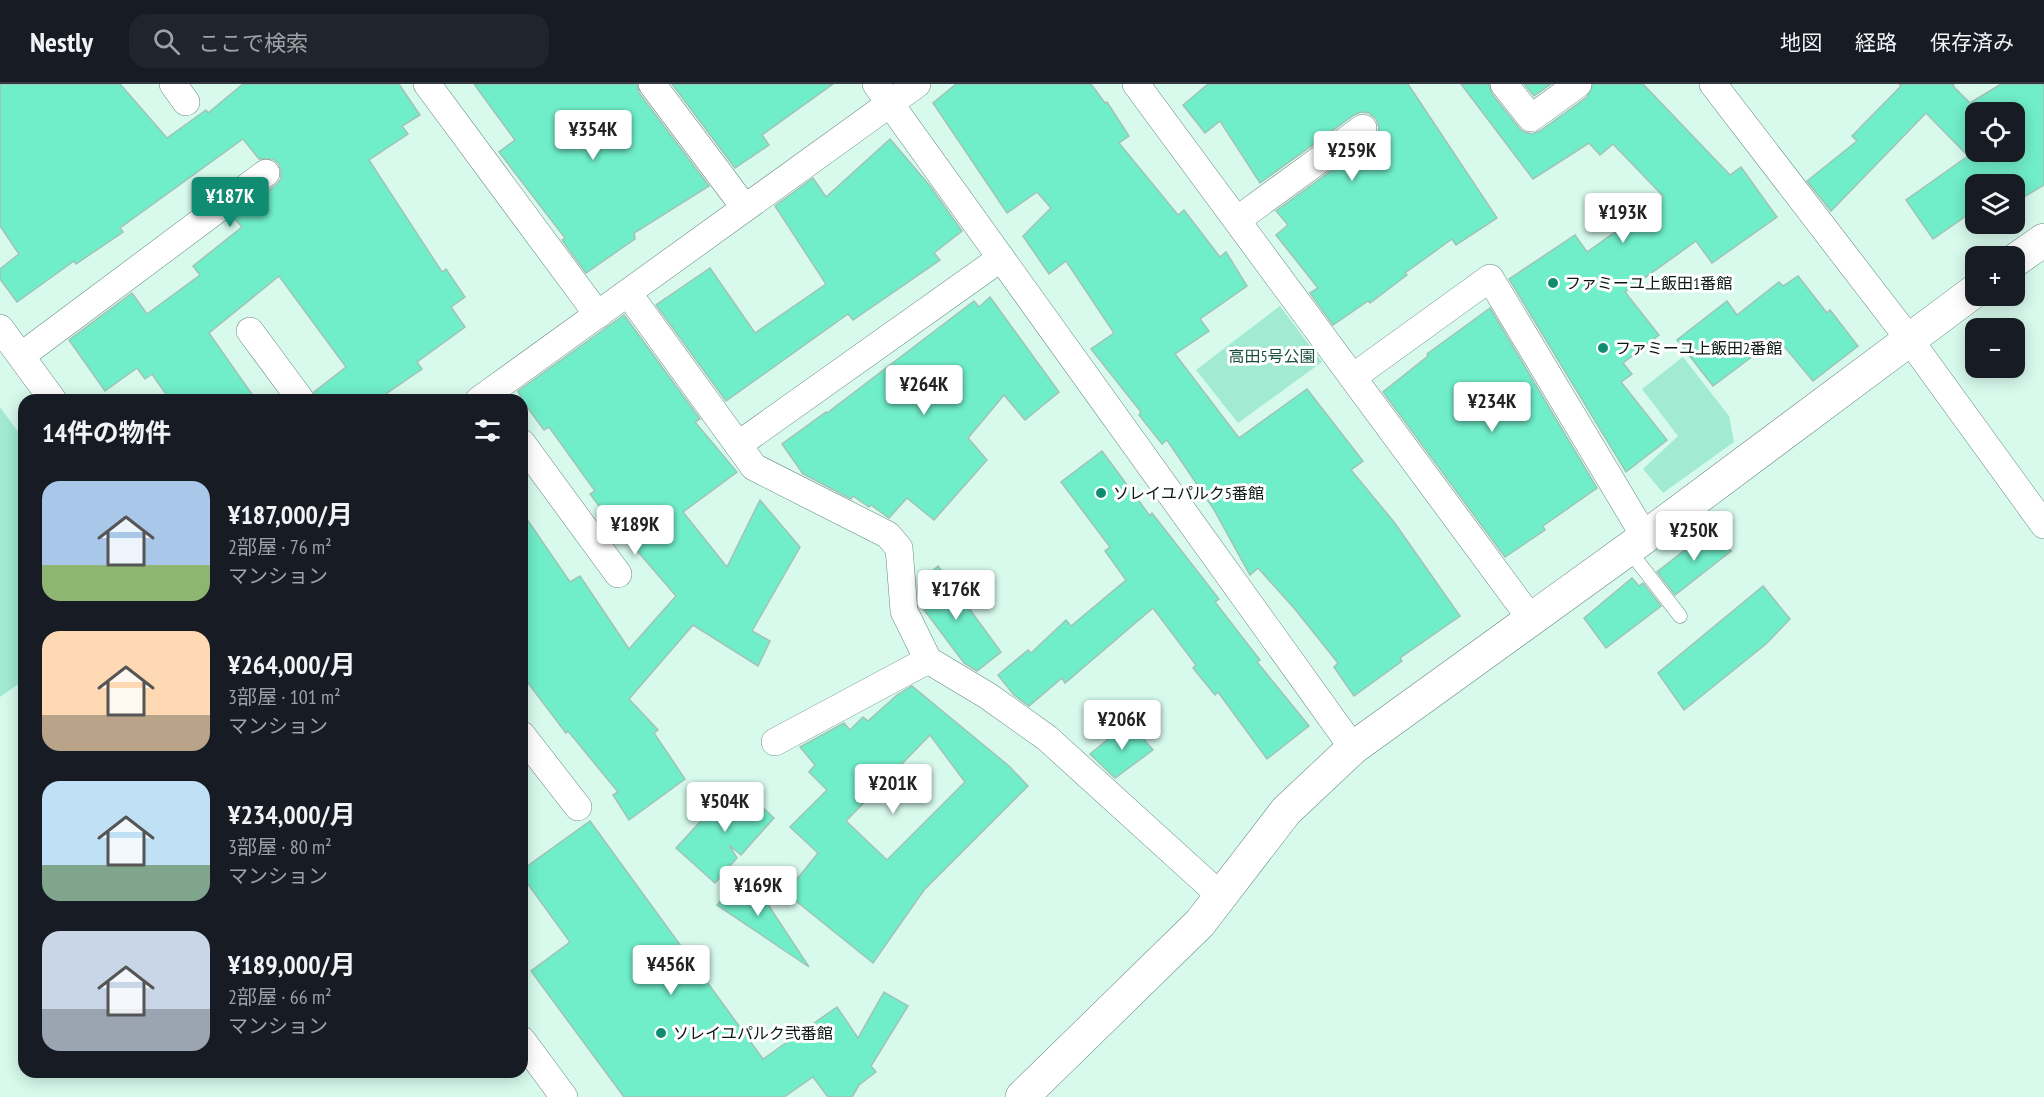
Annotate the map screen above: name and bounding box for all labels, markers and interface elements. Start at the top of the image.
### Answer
search box [129,14,549,68]
text: Nestly [30,23,93,60]
icon: search [150,25,183,58]
text: ここで検索 [198,29,308,57]
text: 地図 [1780,29,1822,56]
text: 経路 [1855,29,1897,56]
text: 保存済み [1930,29,2014,56]
map controls [1965,102,2025,378]
button: locate [1965,102,2025,162]
pin: ¥354K [551,110,635,161]
text: ¥354K [569,116,617,142]
pin: ¥259K [1310,131,1394,182]
text: ¥259K [1328,137,1376,163]
button: layers [1965,174,2025,234]
pin: ¥187K [188,177,272,228]
text: ¥187K [206,183,254,209]
pin: ¥193K [1581,193,1665,244]
text: ¥193K [1599,199,1647,225]
button: + [1965,246,2025,306]
place label: ファミーユ上飯田1番館 [1565,273,1732,293]
marker: ファミーユ上飯田1番館 [1546,276,1560,290]
button: − [1965,318,2025,378]
place label: ファミーユ上飯田2番館 [1615,338,1782,358]
marker: ファミーユ上飯田2番館 [1596,341,1610,355]
park label: 高田5号公園 [1228,346,1316,366]
pin: ¥264K [882,365,966,416]
text: ¥264K [900,371,948,397]
pin: ¥234K [1450,382,1534,433]
text: ¥234K [1468,388,1516,414]
icon: filters [471,414,504,447]
text: 14件の物件 [42,416,171,449]
place label: ソレイユパルク5番館 [1113,483,1264,503]
marker: ソレイユパルク5番館 [1094,486,1108,500]
text: ¥187,000/月 [228,498,353,531]
icon: home [90,505,162,577]
pin: ¥189K [593,505,677,556]
text: ¥189K [611,511,659,537]
pin: ¥250K [1652,511,1736,562]
text: ¥250K [1670,517,1718,543]
text: 2部屋 · 76 m² [228,534,332,560]
text: マンション [228,563,328,589]
pin: ¥176K [914,570,998,621]
text: ¥176K [932,576,980,602]
text: ¥264,000/月 [228,648,356,681]
icon: home [90,655,162,727]
text: 3部屋 · 101 m² [228,684,341,710]
pin: ¥206K [1080,700,1164,751]
text: ¥206K [1098,706,1146,732]
text: マンション [228,713,328,739]
pin: ¥201K [851,764,935,815]
text: ¥201K [869,770,917,796]
pin: ¥504K [683,782,767,833]
text: ¥504K [701,788,749,814]
text: ¥234,000/月 [228,798,356,831]
icon: home [90,805,162,877]
text: 3部屋 · 80 m² [228,834,332,860]
text: マンション [228,863,328,889]
pin: ¥169K [716,866,800,917]
text: ¥169K [734,872,782,898]
pin: ¥456K [629,945,713,996]
text: ¥189,000/月 [228,948,356,981]
text: ¥456K [647,951,695,977]
icon: home [90,955,162,1027]
text: 2部屋 · 66 m² [228,984,332,1010]
text: マンション [228,1013,328,1039]
place label: ソレイユパルク弐番館 [673,1023,833,1043]
marker: ソレイユパルク弐番館 [654,1026,668,1040]

